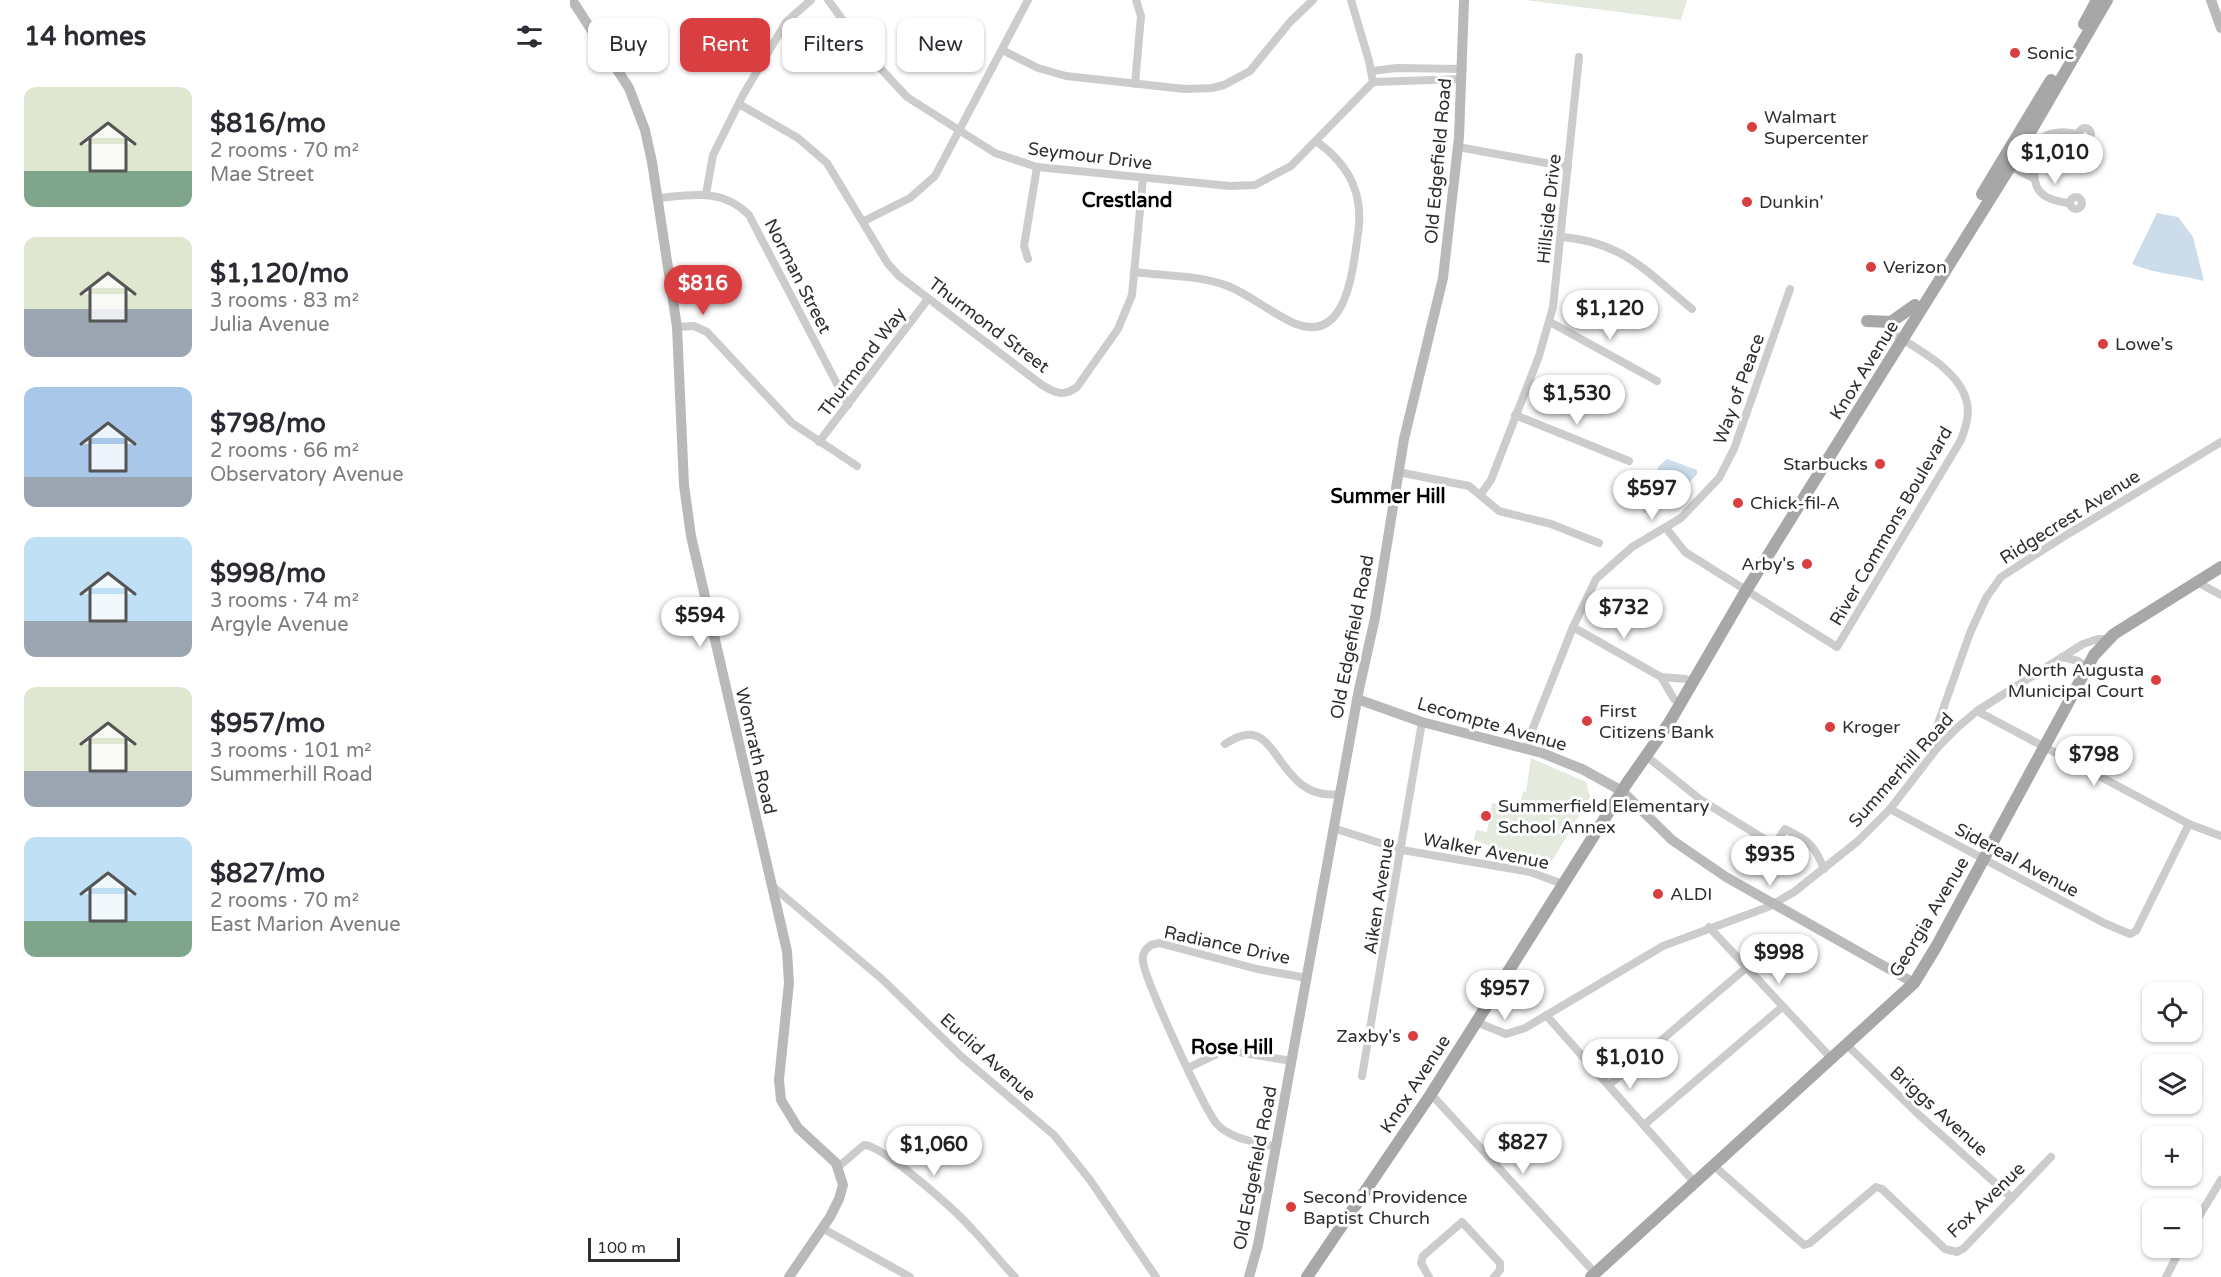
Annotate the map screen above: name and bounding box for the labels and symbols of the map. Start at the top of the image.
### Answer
place label: Sonic [2027,42,2074,64]
marker: Sonic [2008,46,2022,60]
street label: Old Edgefield Road [1420,77,1456,245]
place label: Walmart Supercenter [1764,106,1868,149]
marker: Walmart Supercenter [1745,120,1759,134]
pin: $1,010 [2006,134,2104,185]
street label: Seymour Drive [1027,137,1153,175]
street label: Hillside Drive [1532,153,1566,265]
district label: Crestland [1082,189,1172,213]
place label: Dunkin' [1759,191,1824,213]
marker: Dunkin' [1740,195,1754,209]
street label: Norman Street [760,215,836,337]
place label: Verizon [1883,256,1947,278]
marker: Verizon [1864,260,1878,274]
pin: $816 [667,265,739,316]
street label: Thurmond Street [924,272,1054,378]
pin: $1,120 [1561,290,1659,341]
street label: Thurmond Way [814,303,910,421]
street label: Knox Avenue [1825,316,1903,424]
street label: Way of Peace [1709,331,1769,447]
place label: Lowe's [2115,333,2173,355]
marker: Lowe's [2096,337,2110,351]
pin: $1,530 [1528,375,1626,426]
street label: River Commons Boulevard [1825,422,1957,630]
place label: Starbucks [1783,453,1868,475]
marker: Starbucks [1873,457,1887,471]
street label: Ridgecrest Avenue [1996,465,2144,569]
pin: $597 [1616,470,1688,521]
district label: Summer Hill [1330,485,1446,509]
place label: Chick-fil-A [1750,492,1840,514]
marker: Chick-fil-A [1731,496,1745,510]
street label: Old Edgefield Road [1325,553,1379,721]
place label: Arby's [1741,553,1795,575]
marker: Arby's [1800,557,1814,571]
pin: $732 [1588,589,1660,640]
pin: $594 [664,597,736,648]
place label: North Augusta Municipal Court [2008,659,2144,702]
marker: North Augusta Municipal Court [2149,673,2163,687]
street label: Womrath Road [731,685,781,817]
street label: Lecompte Avenue [1415,692,1569,756]
place label: First Citizens Bank [1599,700,1714,743]
street label: Summerhill Road [1844,708,1958,832]
marker: First Citizens Bank [1580,714,1594,728]
place label: Kroger [1842,716,1900,738]
marker: Kroger [1823,720,1837,734]
pin: $798 [2058,736,2130,787]
place label: Summerfield Elementary School Annex [1498,795,1710,838]
marker: Summerfield Elementary School Annex [1479,809,1493,823]
street label: Sidereal Avenue [1951,818,2083,902]
street label: Walker Avenue [1421,828,1551,874]
street label: Aiken Avenue [1359,836,1399,956]
pin: $935 [1734,836,1806,887]
street label: Georgia Avenue [1884,853,1974,981]
place label: ALDI [1670,883,1712,905]
marker: ALDI [1651,887,1665,901]
street label: Radiance Drive [1162,921,1292,969]
pin: $998 [1743,934,1815,985]
pin: $957 [1469,970,1541,1021]
street label: Euclid Avenue [936,1008,1040,1106]
place label: Zaxby's [1336,1025,1401,1047]
marker: Zaxby's [1406,1029,1420,1043]
street label: Knox Avenue [1375,1031,1455,1137]
district label: Rose Hill [1191,1036,1273,1060]
pin: $1,010 [1581,1039,1679,1090]
street label: Briggs Avenue [1885,1061,1993,1161]
street label: Old Edgefield Road [1228,1084,1282,1252]
pin: $827 [1487,1124,1559,1175]
pin: $1,060 [885,1126,983,1177]
street label: Fox Avenue [1942,1157,2030,1243]
place label: Second Providence Baptist Church [1303,1186,1467,1229]
marker: Second Providence Baptist Church [1284,1200,1298,1214]
scale bar [588,1235,680,1262]

